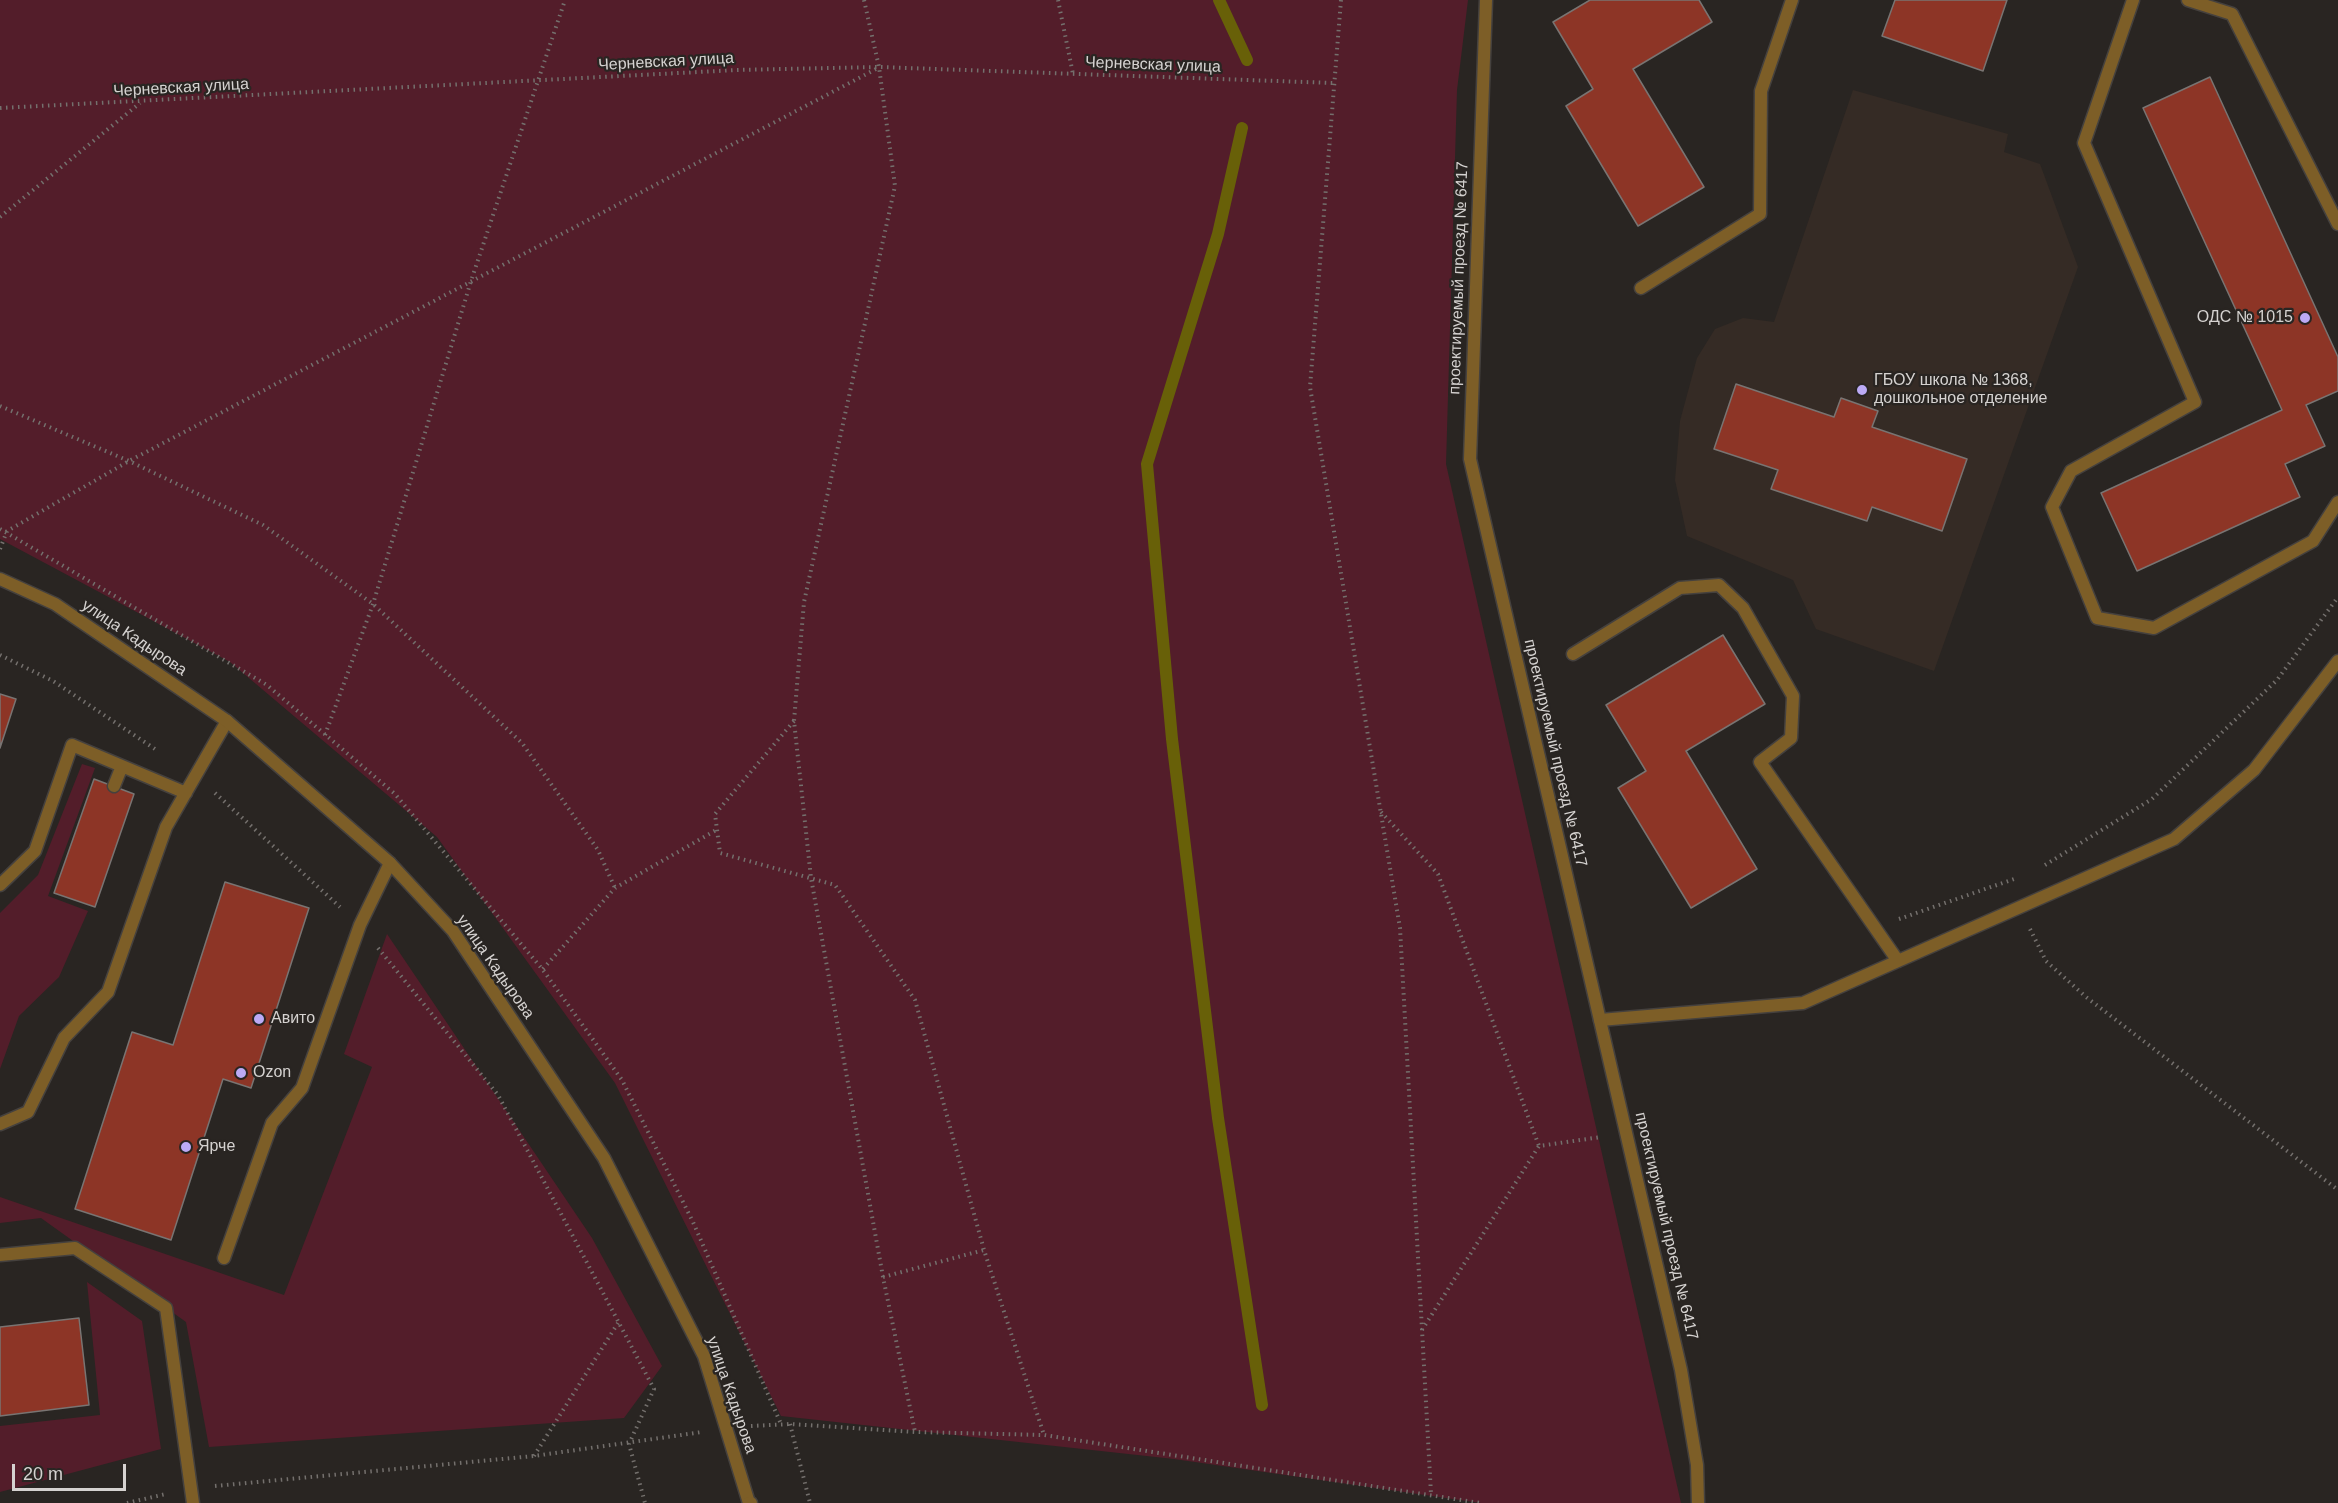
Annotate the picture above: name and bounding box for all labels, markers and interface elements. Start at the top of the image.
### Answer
street label: Черневская улица [598,49,734,75]
street label: Черневская улица [1085,53,1221,77]
street label: Черневская улица [113,75,249,101]
street label: проектируемый проезд № 6417 [1445,161,1473,395]
place label: ОДС № 1015 [2197,308,2293,328]
marker: ОДС № 1015 [2298,311,2312,325]
place label: ГБОУ школа № 1368, дошкольное отделение [1874,371,2048,409]
marker: ГБОУ школа № 1368, дошкольное отделение [1855,383,1869,397]
street label: улица Кадырова [78,596,190,680]
street label: проектируемый проезд № 6417 [1519,637,1591,869]
street label: улица Кадырова [452,911,538,1023]
place label: Авито [271,1009,315,1029]
marker: Авито [252,1012,266,1026]
place label: Ozon [253,1063,291,1083]
marker: Ozon [234,1066,248,1080]
street label: проектируемый проезд № 6417 [1630,1110,1702,1342]
place label: Ярче [198,1137,235,1157]
marker: Ярче [179,1140,193,1154]
street label: улица Кадырова [702,1334,760,1456]
scale bar [15,1452,129,1490]
text: 20 m [23,1464,63,1484]

